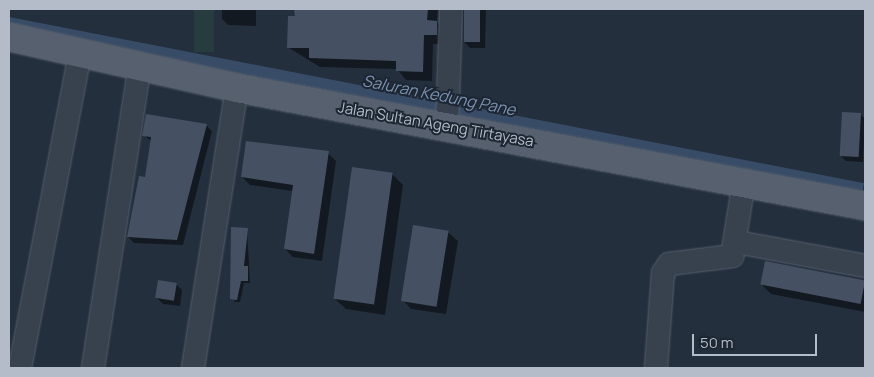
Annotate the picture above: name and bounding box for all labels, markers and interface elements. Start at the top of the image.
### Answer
water label: Saluran Kedung Pane [361,71,517,119]
street label: Jalan Sultan Ageng Tirtayasa [337,98,535,150]
scale bar [694,324,819,356]
text: 50 m [700,332,734,353]

